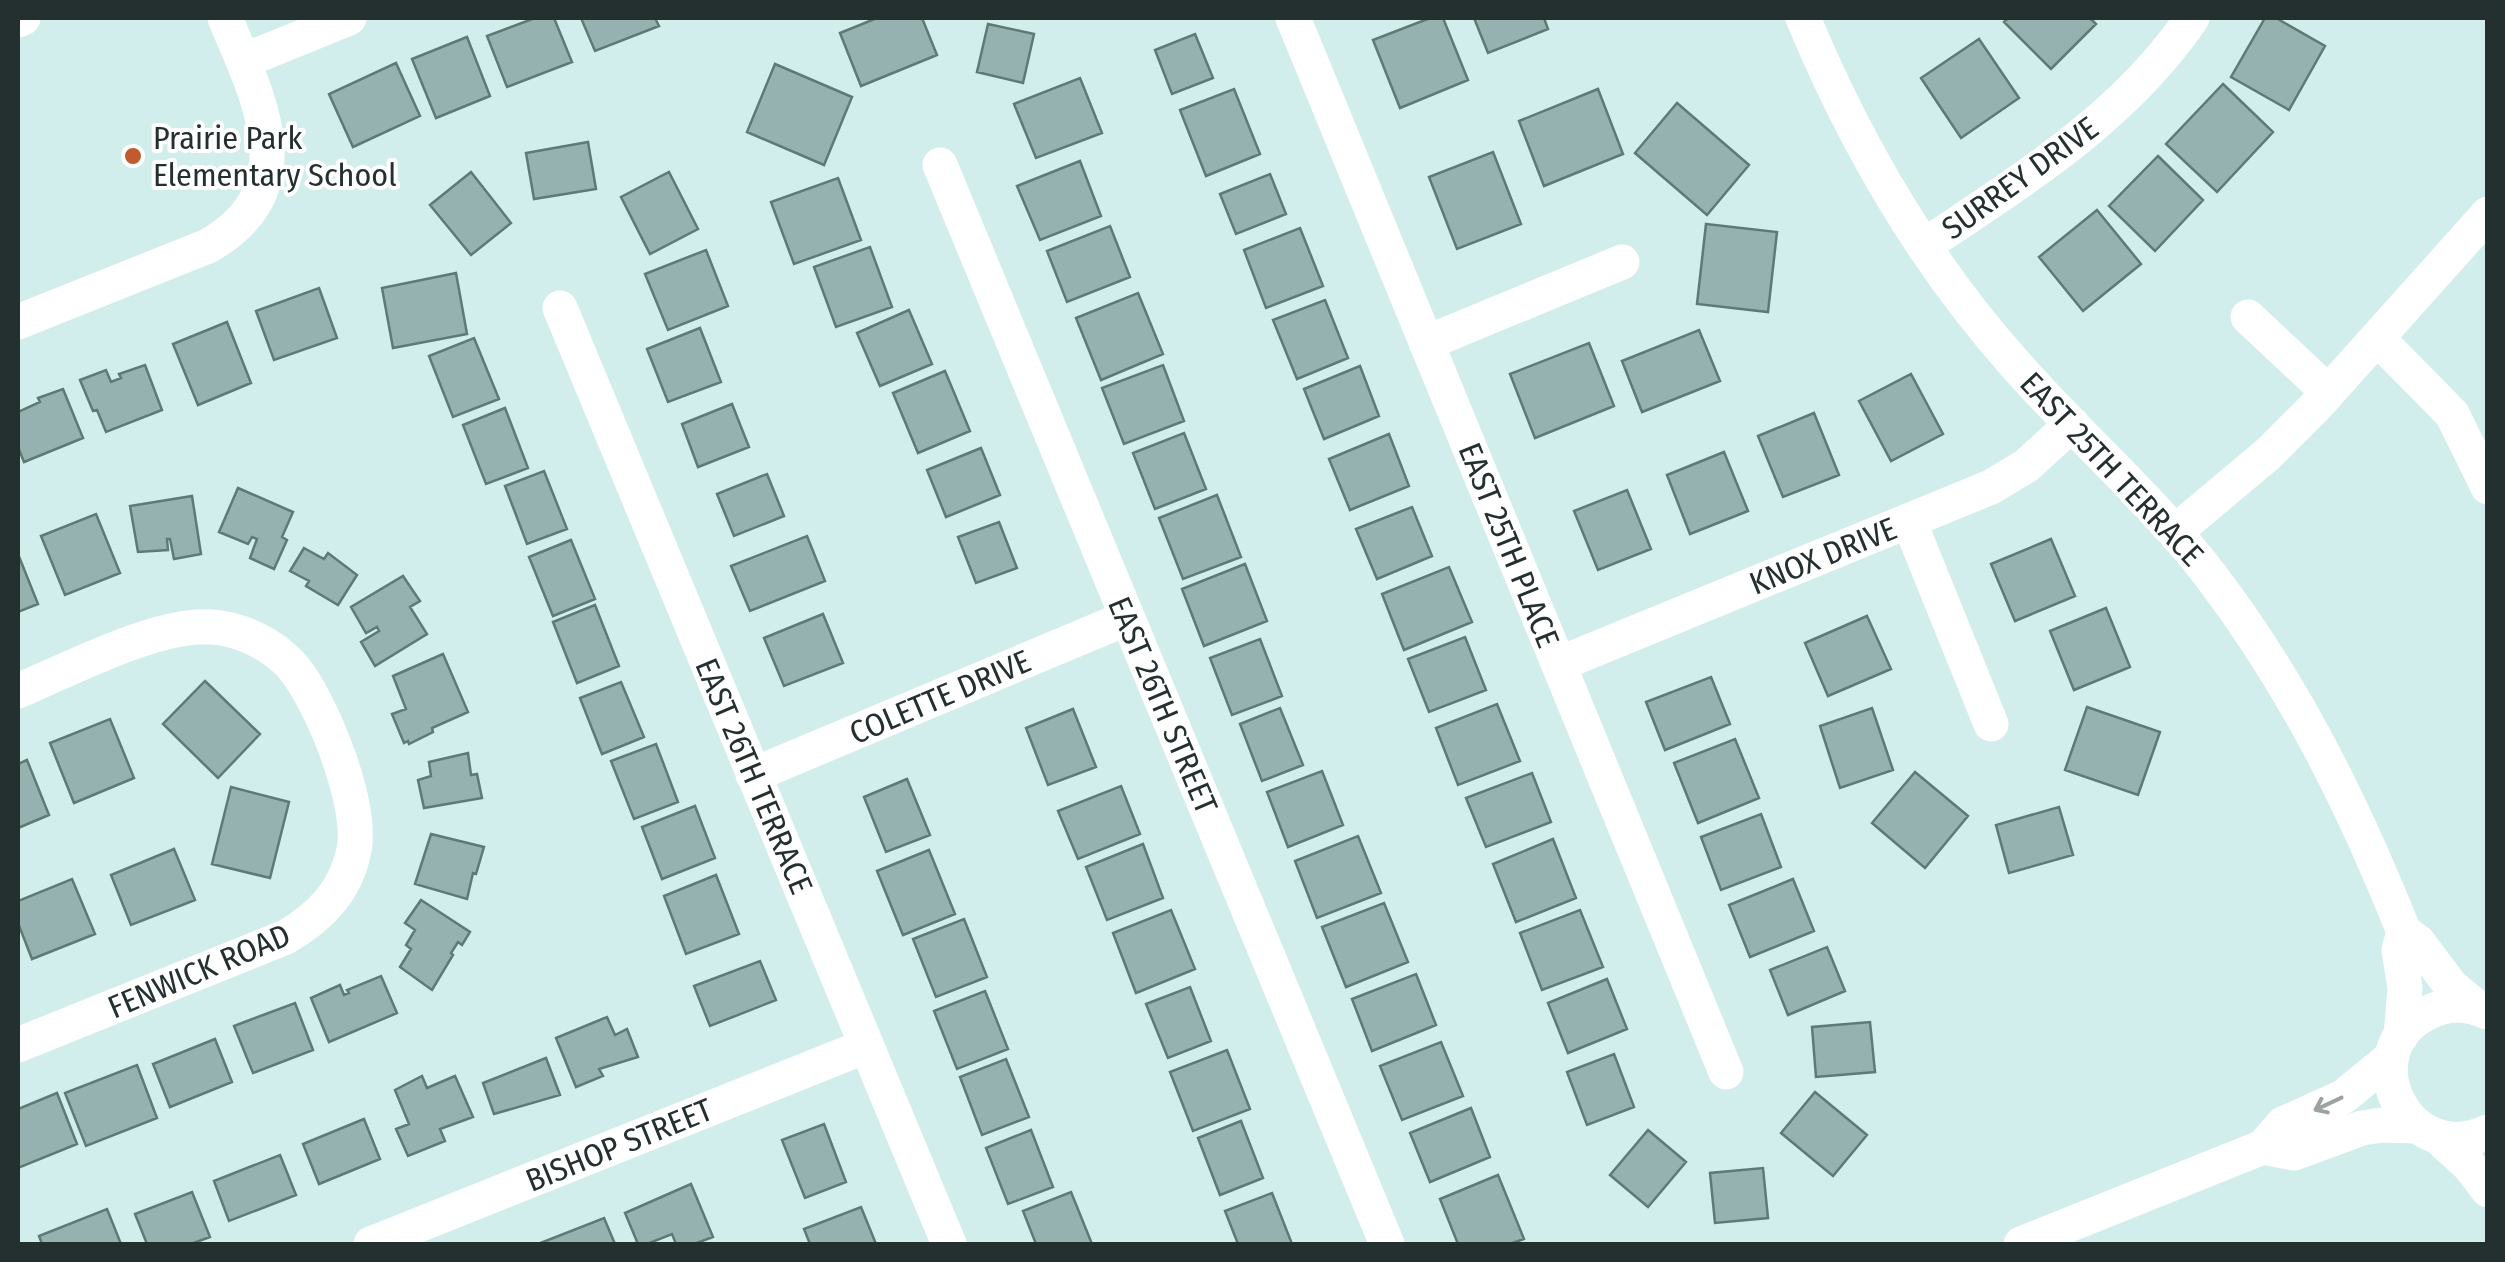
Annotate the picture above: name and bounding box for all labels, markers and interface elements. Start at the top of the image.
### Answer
street label: SURREY DRIVE [1935,109,2105,247]
place label: Prairie Park Elementary School [153,119,397,194]
marker: Prairie Park Elementary School [122,145,144,167]
street label: EAST 25TH TERRACE [2012,364,2212,574]
street label: EAST 25TH PLACE [1451,437,1567,653]
street label: KNOX DRIVE [1744,509,1902,603]
street label: EAST 26TH STREET [1100,591,1226,819]
street label: COLETTE DRIVE [844,642,1036,752]
street label: EAST 26TH TERRACE [687,653,821,899]
street label: FENWICK ROAD [102,916,296,1026]
street label: BISHOP STREET [520,1090,718,1200]
one-way arrow [2314,1095,2344,1114]

